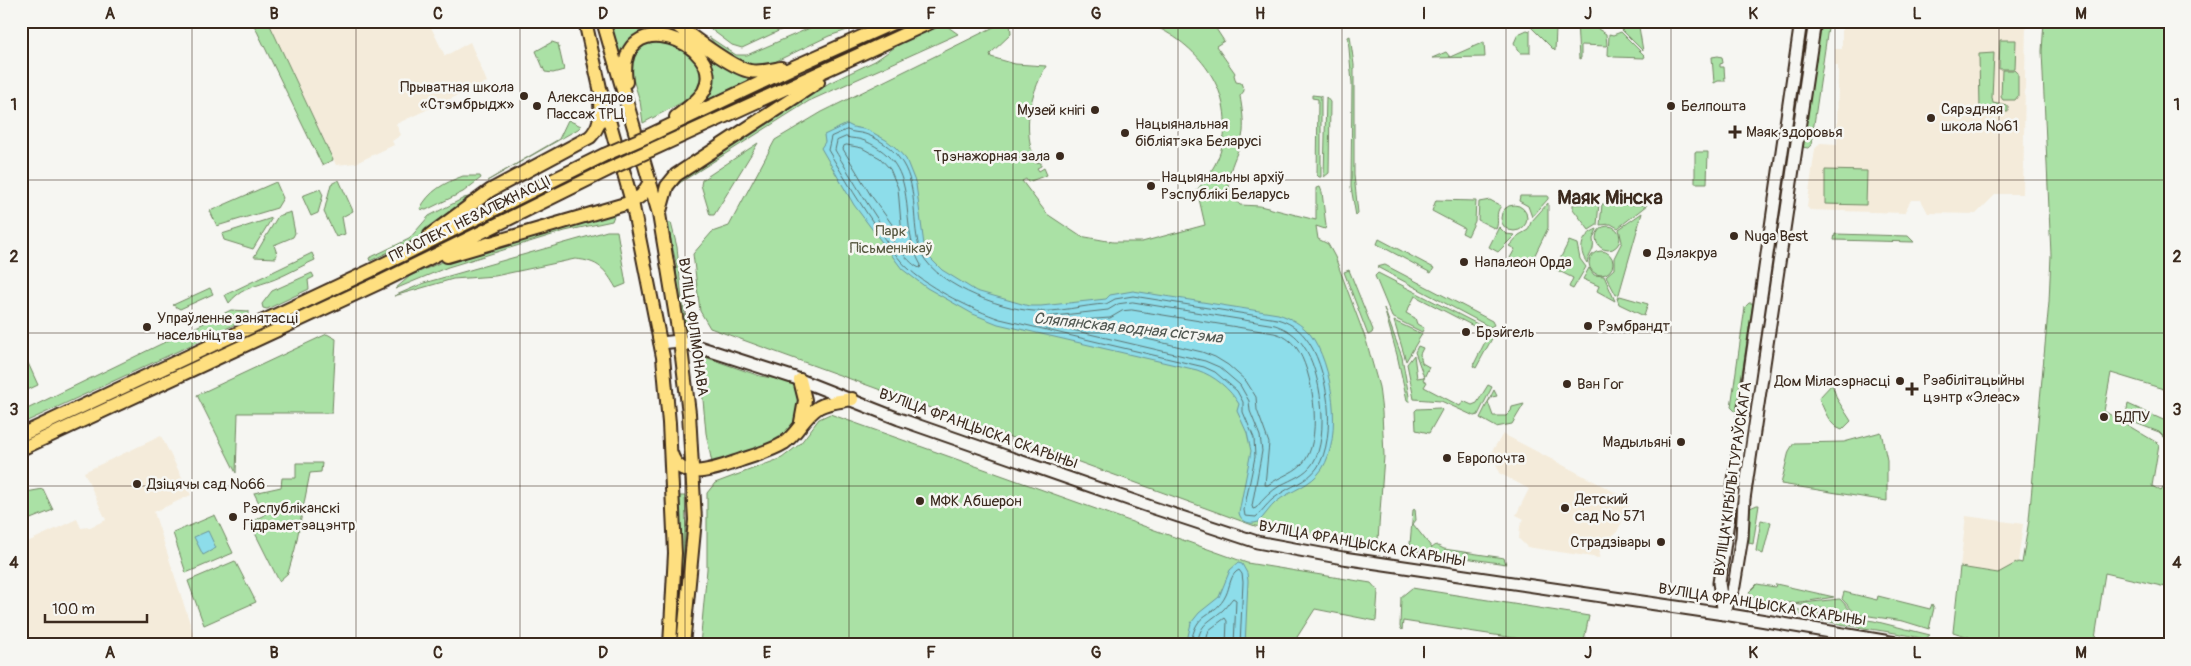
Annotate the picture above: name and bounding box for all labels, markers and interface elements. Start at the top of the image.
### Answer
text: A [105,4,116,24]
text: B [269,4,279,24]
text: C [433,4,443,24]
text: D [598,4,608,24]
text: E [763,4,772,24]
text: F [926,4,936,24]
text: G [1091,4,1102,24]
text: H [1255,4,1265,24]
text: I [1422,4,1426,24]
text: J [1584,4,1592,24]
text: K [1748,4,1758,24]
text: L [1912,4,1922,24]
text: M [2075,4,2087,24]
place label: Прыватная школа «Стэмбрыдж» [400,78,514,114]
place label: Александров Пассаж ТРЦ [547,88,633,124]
marker: Прыватная школа «Стэмбрыдж» [518,90,530,102]
text: 1 [11,95,17,115]
text: 1 [2174,95,2180,115]
place label: Белпошта [1681,97,1746,116]
marker: Александров Пассаж ТРЦ [531,100,543,112]
marker: Белпошта [1665,100,1677,112]
place label: Сярэдняя школа №61 [1941,100,2018,136]
place label: Музей кнігі [1017,101,1085,120]
marker: Музей кнігі [1089,104,1101,116]
marker: Сярэдняя школа №61 [1925,112,1937,124]
place label: Нацыянальная бібліятэка Беларусі [1135,115,1261,151]
place label: Маяк здоровья [1746,123,1843,142]
marker: Маяк здоровья [1728,125,1742,139]
marker: Нацыянальная бібліятэка Беларусі [1119,127,1131,139]
place label: Трэнажорная зала [934,147,1050,166]
marker: Трэнажорная зала [1054,150,1066,162]
place label: Нацыянальны архіў Рэспублікі Беларусь [1161,168,1290,204]
street label: ПРАСПЕКТ НЕЗАЛЕЖНАСЦІ [386,172,554,266]
marker: Нацыянальны архіў Рэспублікі Беларусь [1145,180,1157,192]
district label: Маяк Мінска [1557,185,1663,210]
park label: Парк Пісьменнікаў [850,222,933,258]
place label: Nuga Best [1744,227,1809,246]
marker: Nuga Best [1728,230,1740,242]
place label: Дэлакруа [1656,244,1717,263]
text: 2 [10,247,19,267]
marker: Дэлакруа [1641,247,1653,259]
text: 2 [2173,247,2182,267]
place label: Напалеон Орда [1474,253,1572,272]
marker: Напалеон Орда [1458,256,1470,268]
street label: ВУЛІЦА ФІЛІМОНАВА [674,257,712,398]
water label: Сляпянская водная сістэма [1032,308,1225,348]
place label: Упраўленне занятасці насельніцтва [157,309,298,345]
place label: Рэмбрандт [1598,317,1671,336]
marker: Рэмбрандт [1582,320,1594,332]
marker: Упраўленне занятасці насельніцтва [141,321,153,333]
place label: Брэйгель [1476,323,1535,342]
marker: Брэйгель [1460,326,1472,338]
place label: Рэабілітацыйны цэнтр «Элеас» [1923,371,2025,407]
place label: Дом Міласэрнасці [1774,372,1890,391]
place label: Ван Гог [1577,375,1624,394]
marker: Дом Міласэрнасці [1894,375,1906,387]
marker: Ван Гог [1561,378,1573,390]
street label: ВУЛІЦА КІРЫЛЫ ТУРАЎСКАГА [1710,380,1756,577]
marker: Рэабілітацыйны цэнтр «Элеас» [1905,382,1919,396]
street label: ВУЛІЦА ФРАНЦЫСКА СКАРЫНЫ [876,384,1080,474]
text: 3 [10,400,19,420]
text: 3 [2173,400,2182,420]
place label: БДПУ [2114,408,2150,427]
marker: БДПУ [2098,411,2110,423]
place label: Мадыльяні [1603,433,1671,452]
marker: Мадыльяні [1675,436,1687,448]
place label: Европочта [1457,449,1525,468]
marker: Европочта [1441,452,1453,464]
place label: Дзіцячы сад №66 [146,475,265,494]
marker: Дзіцячы сад №66 [131,478,143,490]
place label: Детский сад № 571 [1574,490,1645,526]
place label: МФК Абшерон [930,492,1022,511]
marker: МФК Абшерон [914,495,926,507]
place label: Рэспубліканскі Гідраметэацэнтр [243,499,355,535]
marker: Детский сад № 571 [1559,502,1571,514]
marker: Рэспубліканскі Гідраметэацэнтр [227,511,239,523]
street label: ВУЛІЦА ФРАНЦЫСКА СКАРЫНЫ [1257,516,1467,572]
place label: Страдзівары [1570,533,1651,552]
marker: Страдзівары [1655,536,1667,548]
text: 4 [9,553,19,573]
text: 4 [2172,553,2182,573]
street label: ВУЛІЦА ФРАНЦЫСКА СКАРЫНЫ [1657,579,1867,631]
scale bar [45,591,148,623]
text: 100 m [52,600,95,619]
text: A [105,643,116,663]
text: B [269,643,279,663]
text: C [433,643,443,663]
text: D [598,643,608,663]
text: E [763,643,772,663]
text: F [926,643,936,663]
text: G [1091,643,1102,663]
text: H [1255,643,1265,663]
text: I [1422,643,1426,663]
text: J [1584,643,1592,663]
text: K [1748,643,1758,663]
text: L [1912,643,1922,663]
text: M [2075,643,2087,663]

